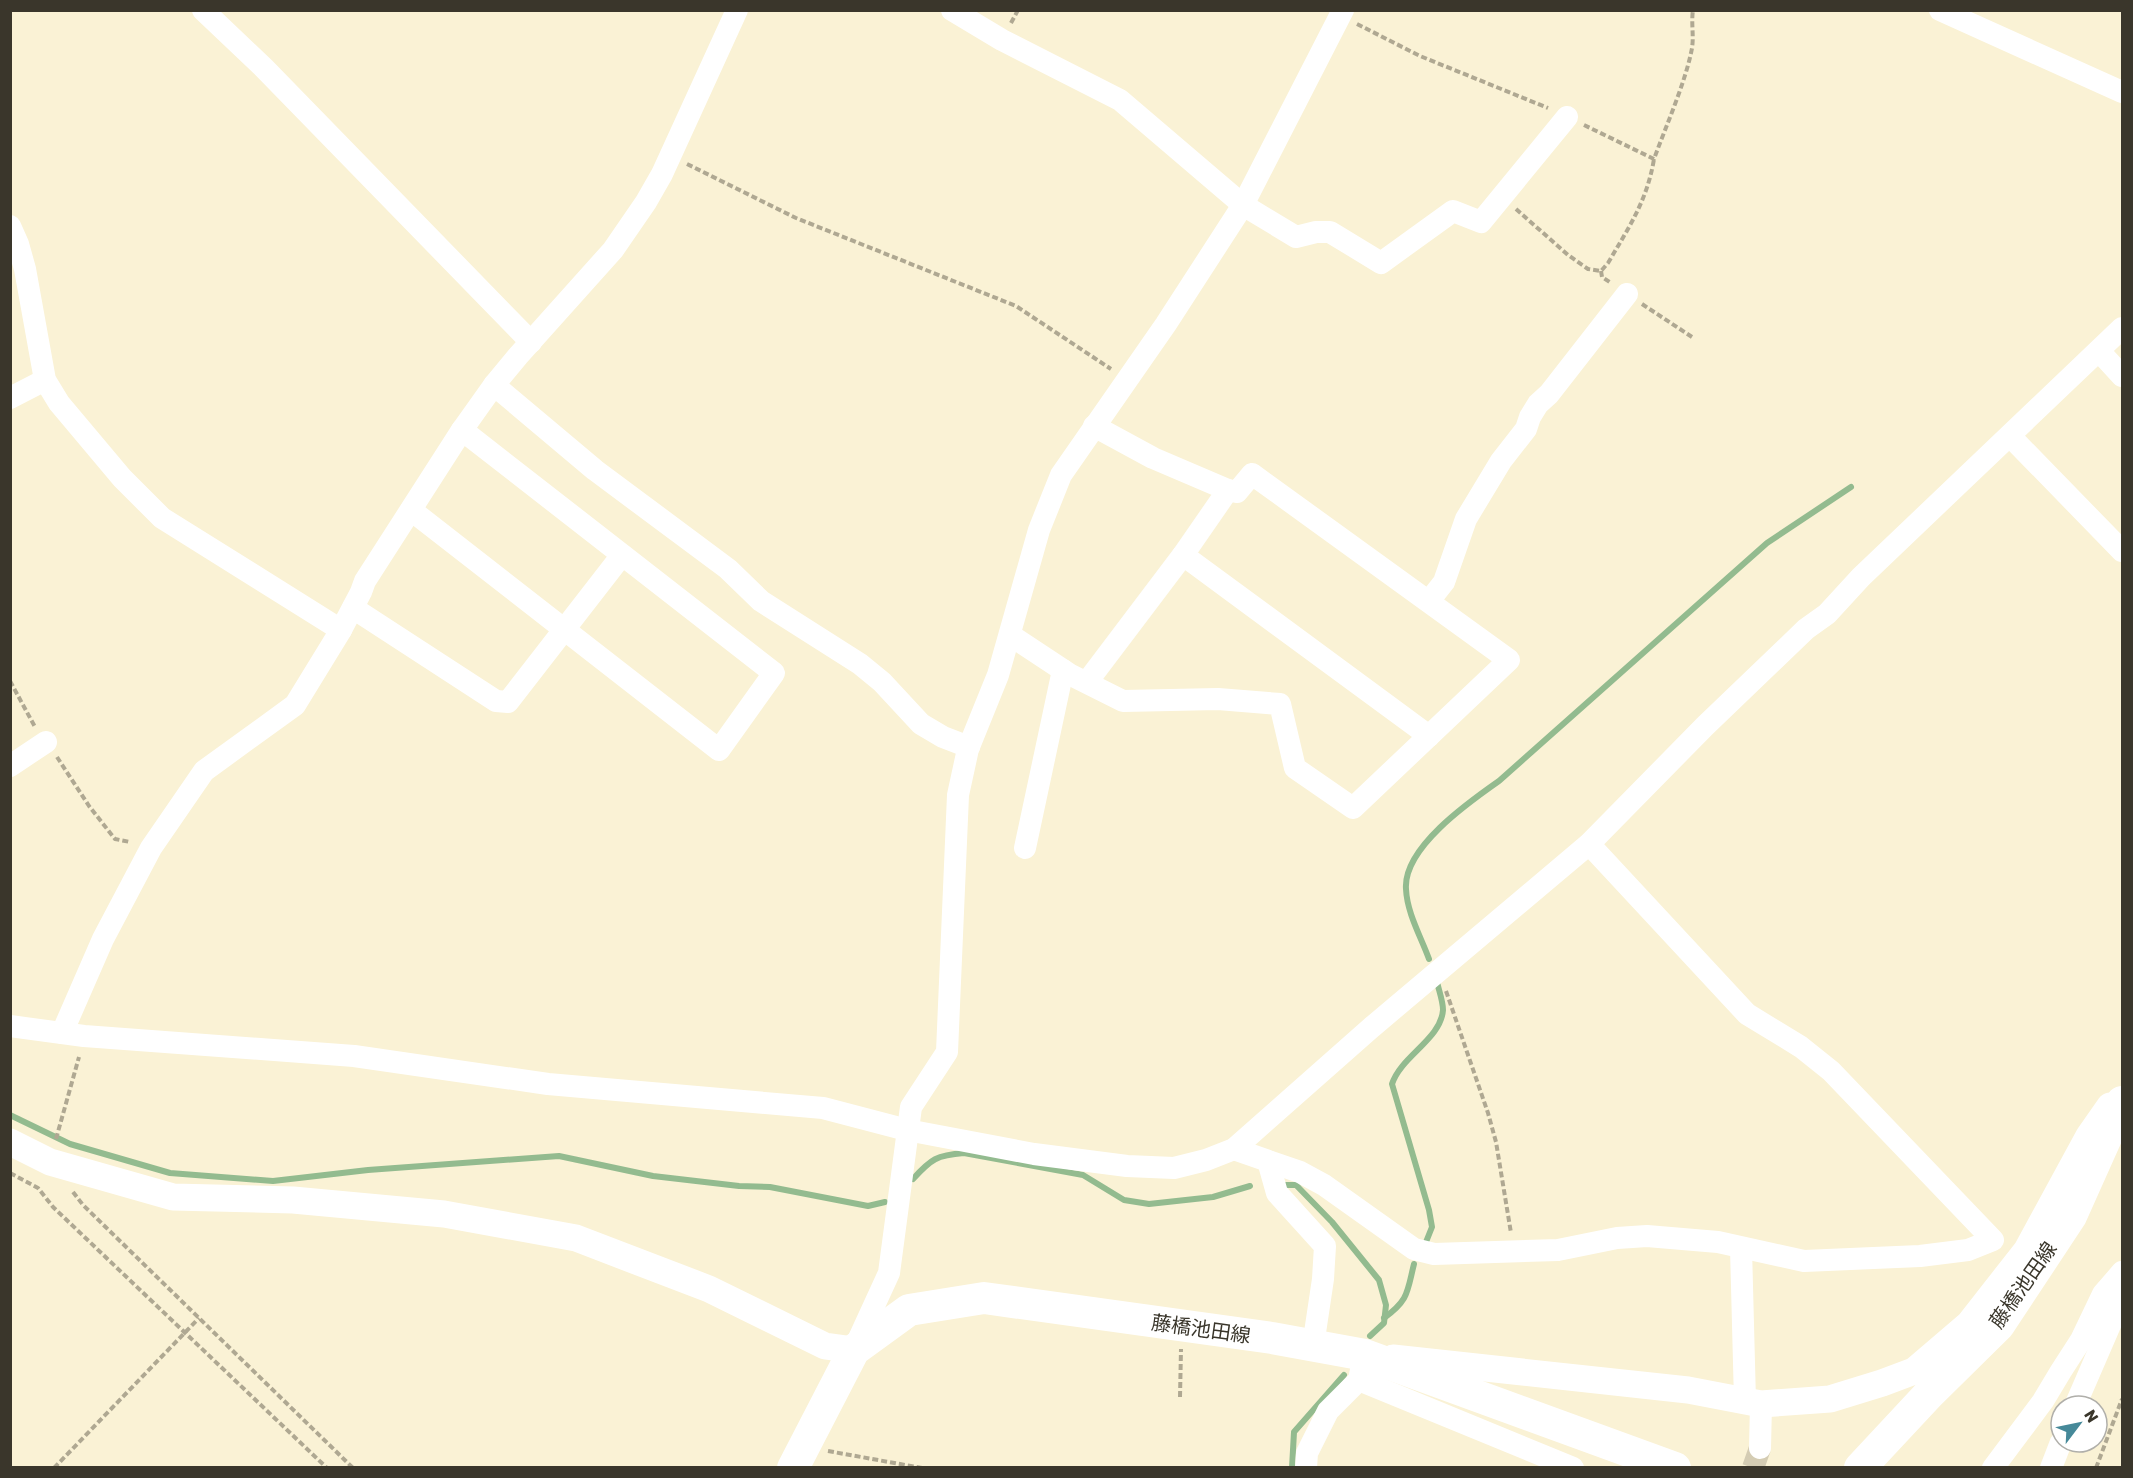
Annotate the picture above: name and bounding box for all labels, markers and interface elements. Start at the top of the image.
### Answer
street label: 藤橋池田線 [1984,1237,2062,1333]
street label: 藤橋池田線 [1150,1310,1252,1348]
north arrow [2049,1394,2109,1454]
text: N [2080,1406,2102,1426]

